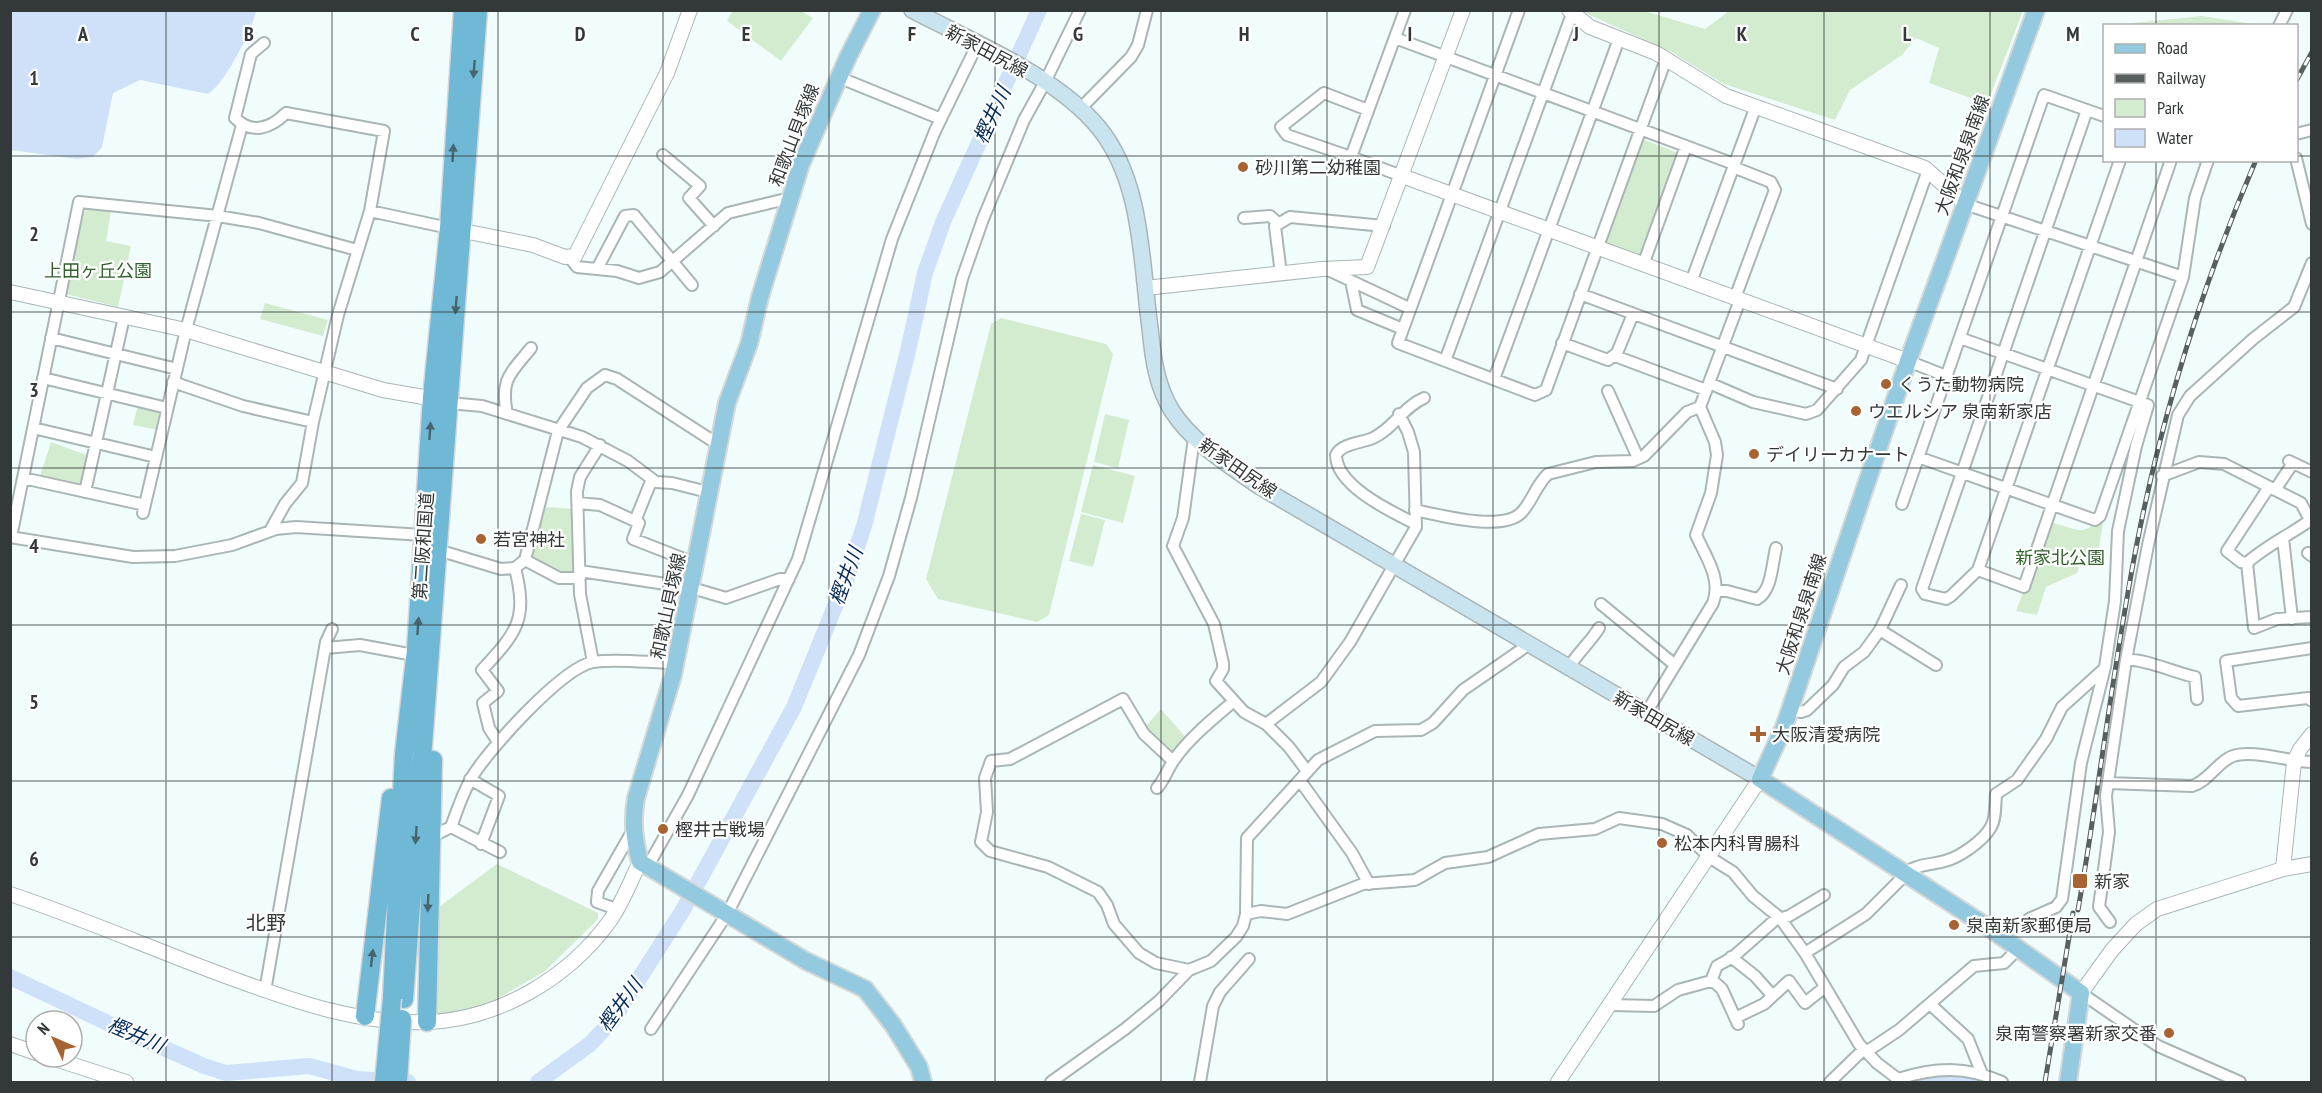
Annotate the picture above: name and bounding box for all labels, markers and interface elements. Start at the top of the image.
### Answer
street label: 新家田尻線 [942,20,1032,82]
text: A [77,21,89,47]
text: B [244,21,254,47]
text: C [410,21,420,47]
text: D [575,21,586,47]
text: E [742,21,750,47]
text: F [908,21,916,47]
text: G [1073,21,1083,47]
text: H [1239,21,1249,47]
text: I [1408,21,1412,47]
text: J [1572,21,1579,47]
text: K [1737,21,1748,47]
text: L [1903,21,1912,47]
text: M [2066,21,2080,47]
legend [2103,24,2298,162]
text: Road [2157,36,2188,59]
one-way arrow [469,59,478,78]
text: 1 [29,65,39,91]
text: Railway [2157,66,2206,89]
street label: 和歌山貝塚線 [764,80,824,190]
water label: 樫井川 [968,81,1017,148]
street label: 大阪和泉泉南線 [1930,92,1994,218]
text: Park [2157,96,2184,119]
text: Water [2157,126,2193,149]
one-way arrow [449,144,458,163]
place label: 砂川第二幼稚園 [1255,156,1381,179]
marker: 砂川第二幼稚園 [1236,160,1250,174]
text: 2 [29,221,39,247]
park label: 上田ヶ丘公園 [44,259,152,282]
one-way arrow [451,296,461,315]
place label: くうた動物病院 [1898,373,2024,396]
text: 3 [29,377,39,403]
marker: くうた動物病院 [1879,377,1893,391]
place label: ウエルシア 泉南新家店 [1868,400,2052,423]
marker: ウエルシア 泉南新家店 [1849,404,1863,418]
one-way arrow [425,422,435,441]
street label: 新家田尻線 [1195,433,1281,503]
place label: デイリーカナート [1766,443,1910,466]
marker: デイリーカナート [1747,447,1761,461]
street label: 第二阪和国道 [408,491,438,601]
place label: 若宮神社 [493,528,565,551]
marker: 若宮神社 [474,532,488,546]
text: 4 [29,533,39,559]
water label: 樫井川 [824,541,869,609]
park label: 新家北公園 [2015,546,2105,569]
street label: 和歌山貝塚線 [646,551,690,661]
street label: 大阪和泉泉南線 [1771,551,1831,677]
one-way arrow [413,616,422,635]
street label: 新家田尻線 [1609,686,1699,750]
text: 5 [29,689,39,715]
place label: 大阪清愛病院 [1772,723,1880,746]
marker: 大阪清愛病院 [1749,725,1767,743]
place label: 樫井古戦場 [675,818,765,841]
marker: 樫井古戦場 [656,822,670,836]
one-way arrow [411,825,421,844]
place label: 松本内科胃腸科 [1674,832,1800,855]
marker: 松本内科胃腸科 [1655,836,1669,850]
text: 6 [29,846,39,872]
place label: 新家 [2094,870,2130,893]
marker: 新家 [2071,872,2089,890]
one-way arrow [424,894,433,913]
district label: 北野 [246,910,286,936]
place label: 泉南新家郵便局 [1966,914,2092,937]
marker: 泉南新家郵便局 [1947,918,1961,932]
one-way arrow [367,949,377,968]
water label: 樫井川 [592,971,649,1037]
north arrow [24,1009,84,1069]
water label: 樫井川 [103,1011,171,1059]
text: N [33,1019,53,1039]
place label: 泉南警察署新家交番 [1995,1022,2157,1045]
marker: 泉南警察署新家交番 [2162,1026,2176,1040]

